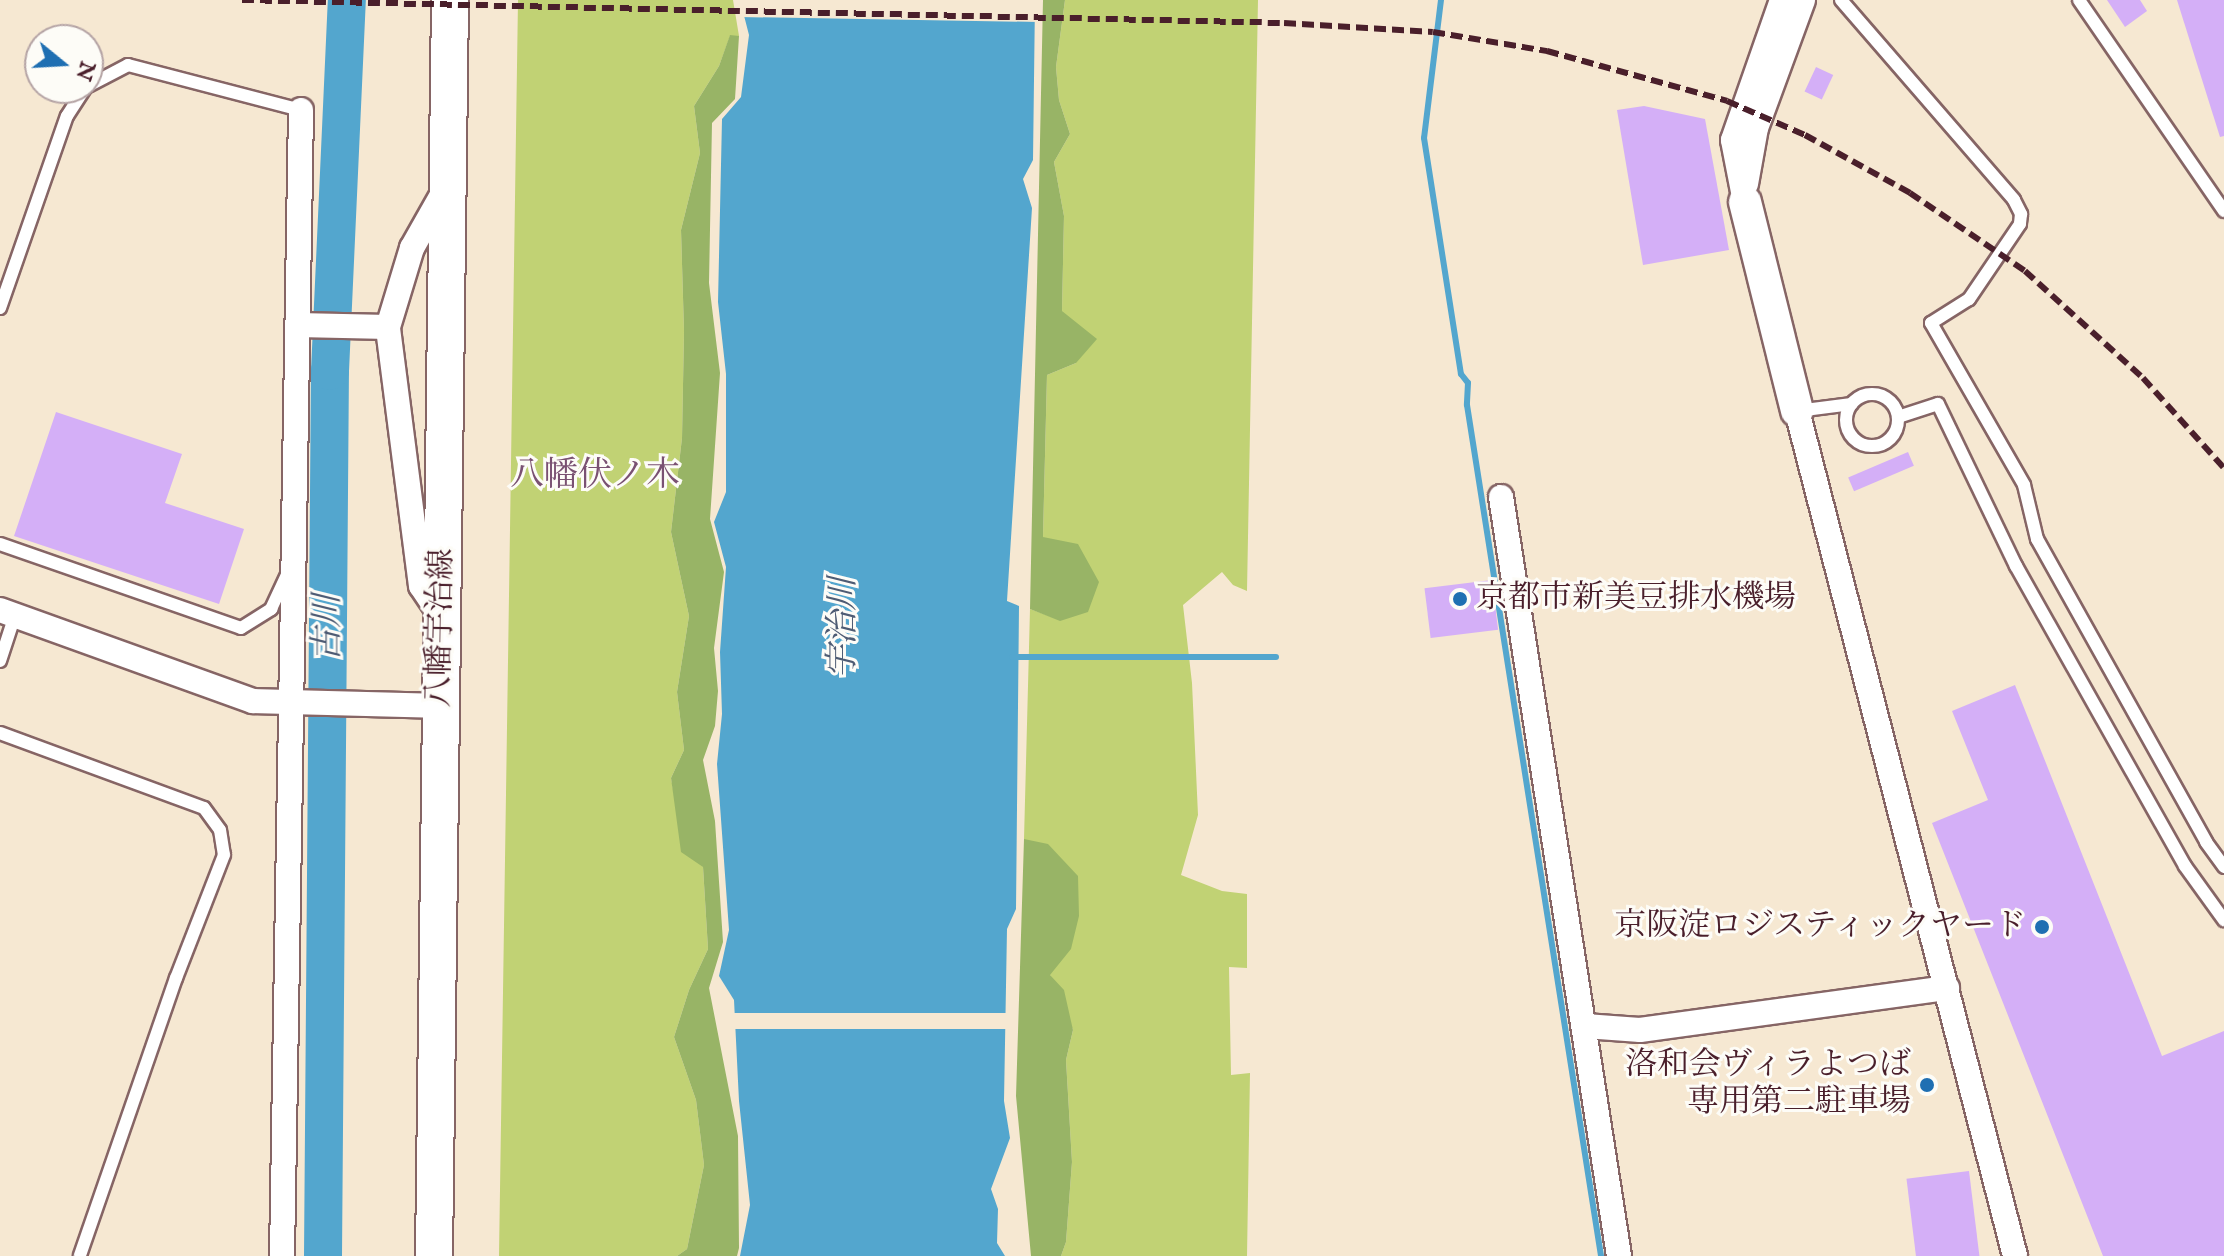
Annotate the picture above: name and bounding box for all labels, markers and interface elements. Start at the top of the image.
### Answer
north arrow [24,24,104,104]
text: N [69,57,101,84]
district label: 八幡伏ノ木 [510,456,680,496]
street label: 八幡宇治線 [421,548,463,708]
water label: 宇治川 [824,577,864,679]
place label: 京都市新美豆排水機場 [1476,580,1796,618]
marker: 京都市新美豆排水機場 [1451,590,1469,608]
water label: 古川 [308,594,348,662]
place label: 京阪淀ロジスティックヤード [1610,908,2026,946]
marker: 京阪淀ロジスティックヤード [2033,918,2051,936]
place label: 洛和会ヴィラよつば 専用第二駐車場 [1623,1048,1911,1123]
marker: 洛和会ヴィラよつば 専用第二駐車場 [1918,1076,1936,1094]

